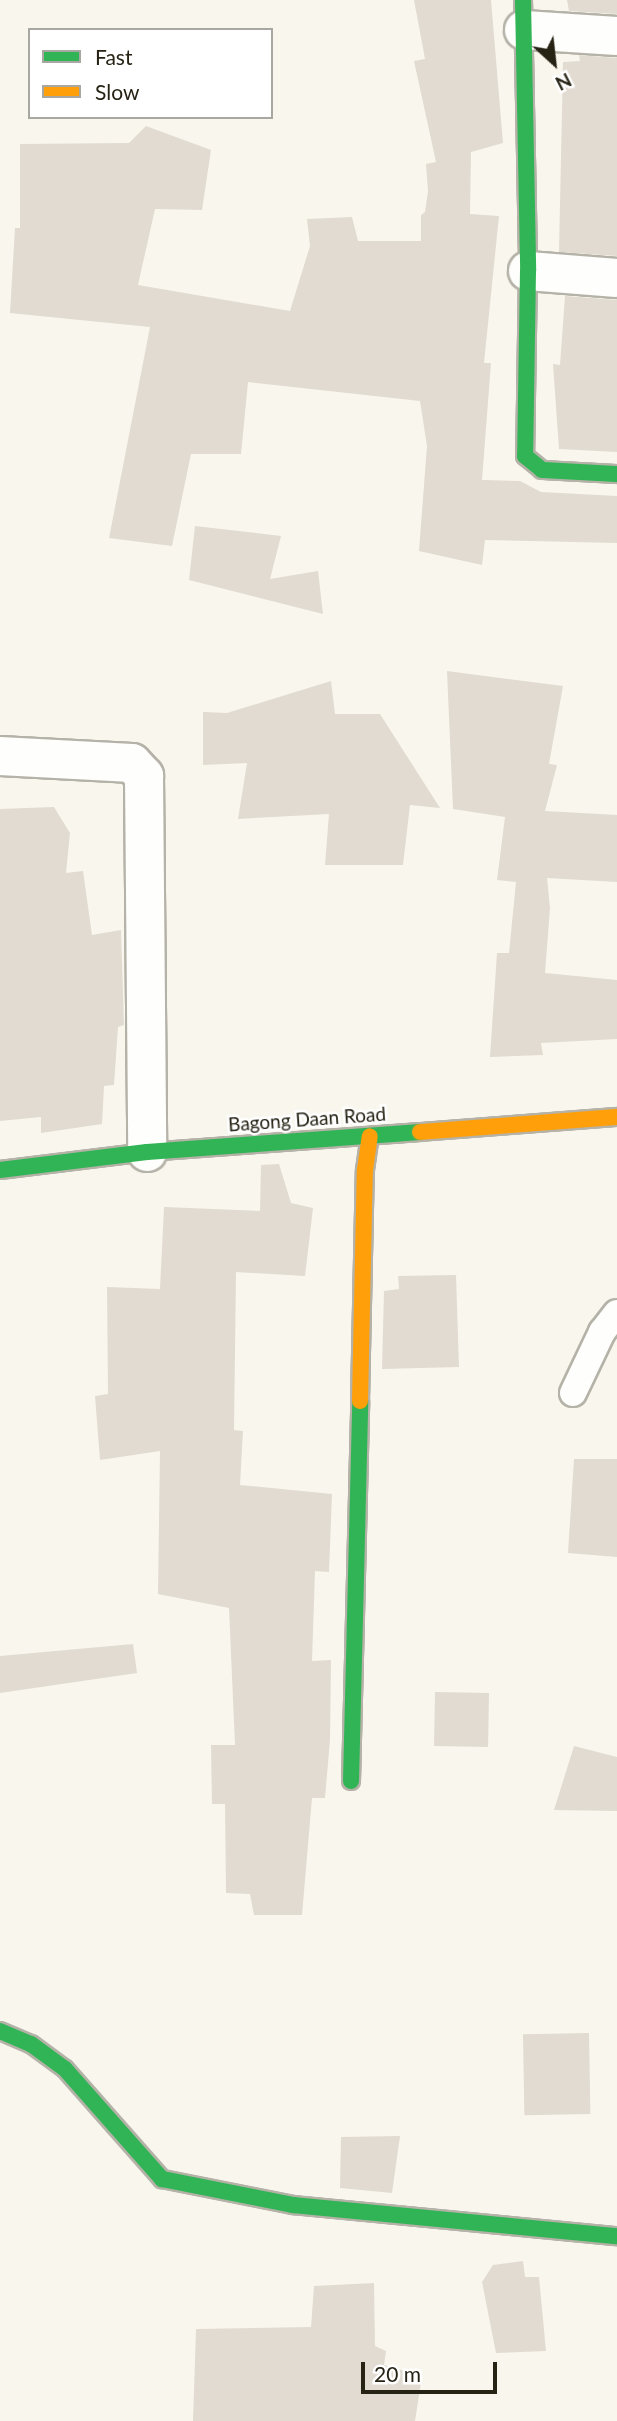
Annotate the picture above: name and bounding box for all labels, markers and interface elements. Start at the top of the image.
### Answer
legend [28,28,273,119]
north arrow [519,28,589,98]
text: Fast [95,44,132,69]
text: N [552,69,576,96]
text: Slow [95,79,139,104]
street label: Bagong Daan Road [227,1102,387,1136]
scale bar [365,2348,502,2392]
text: 20 m [374,2361,421,2386]

